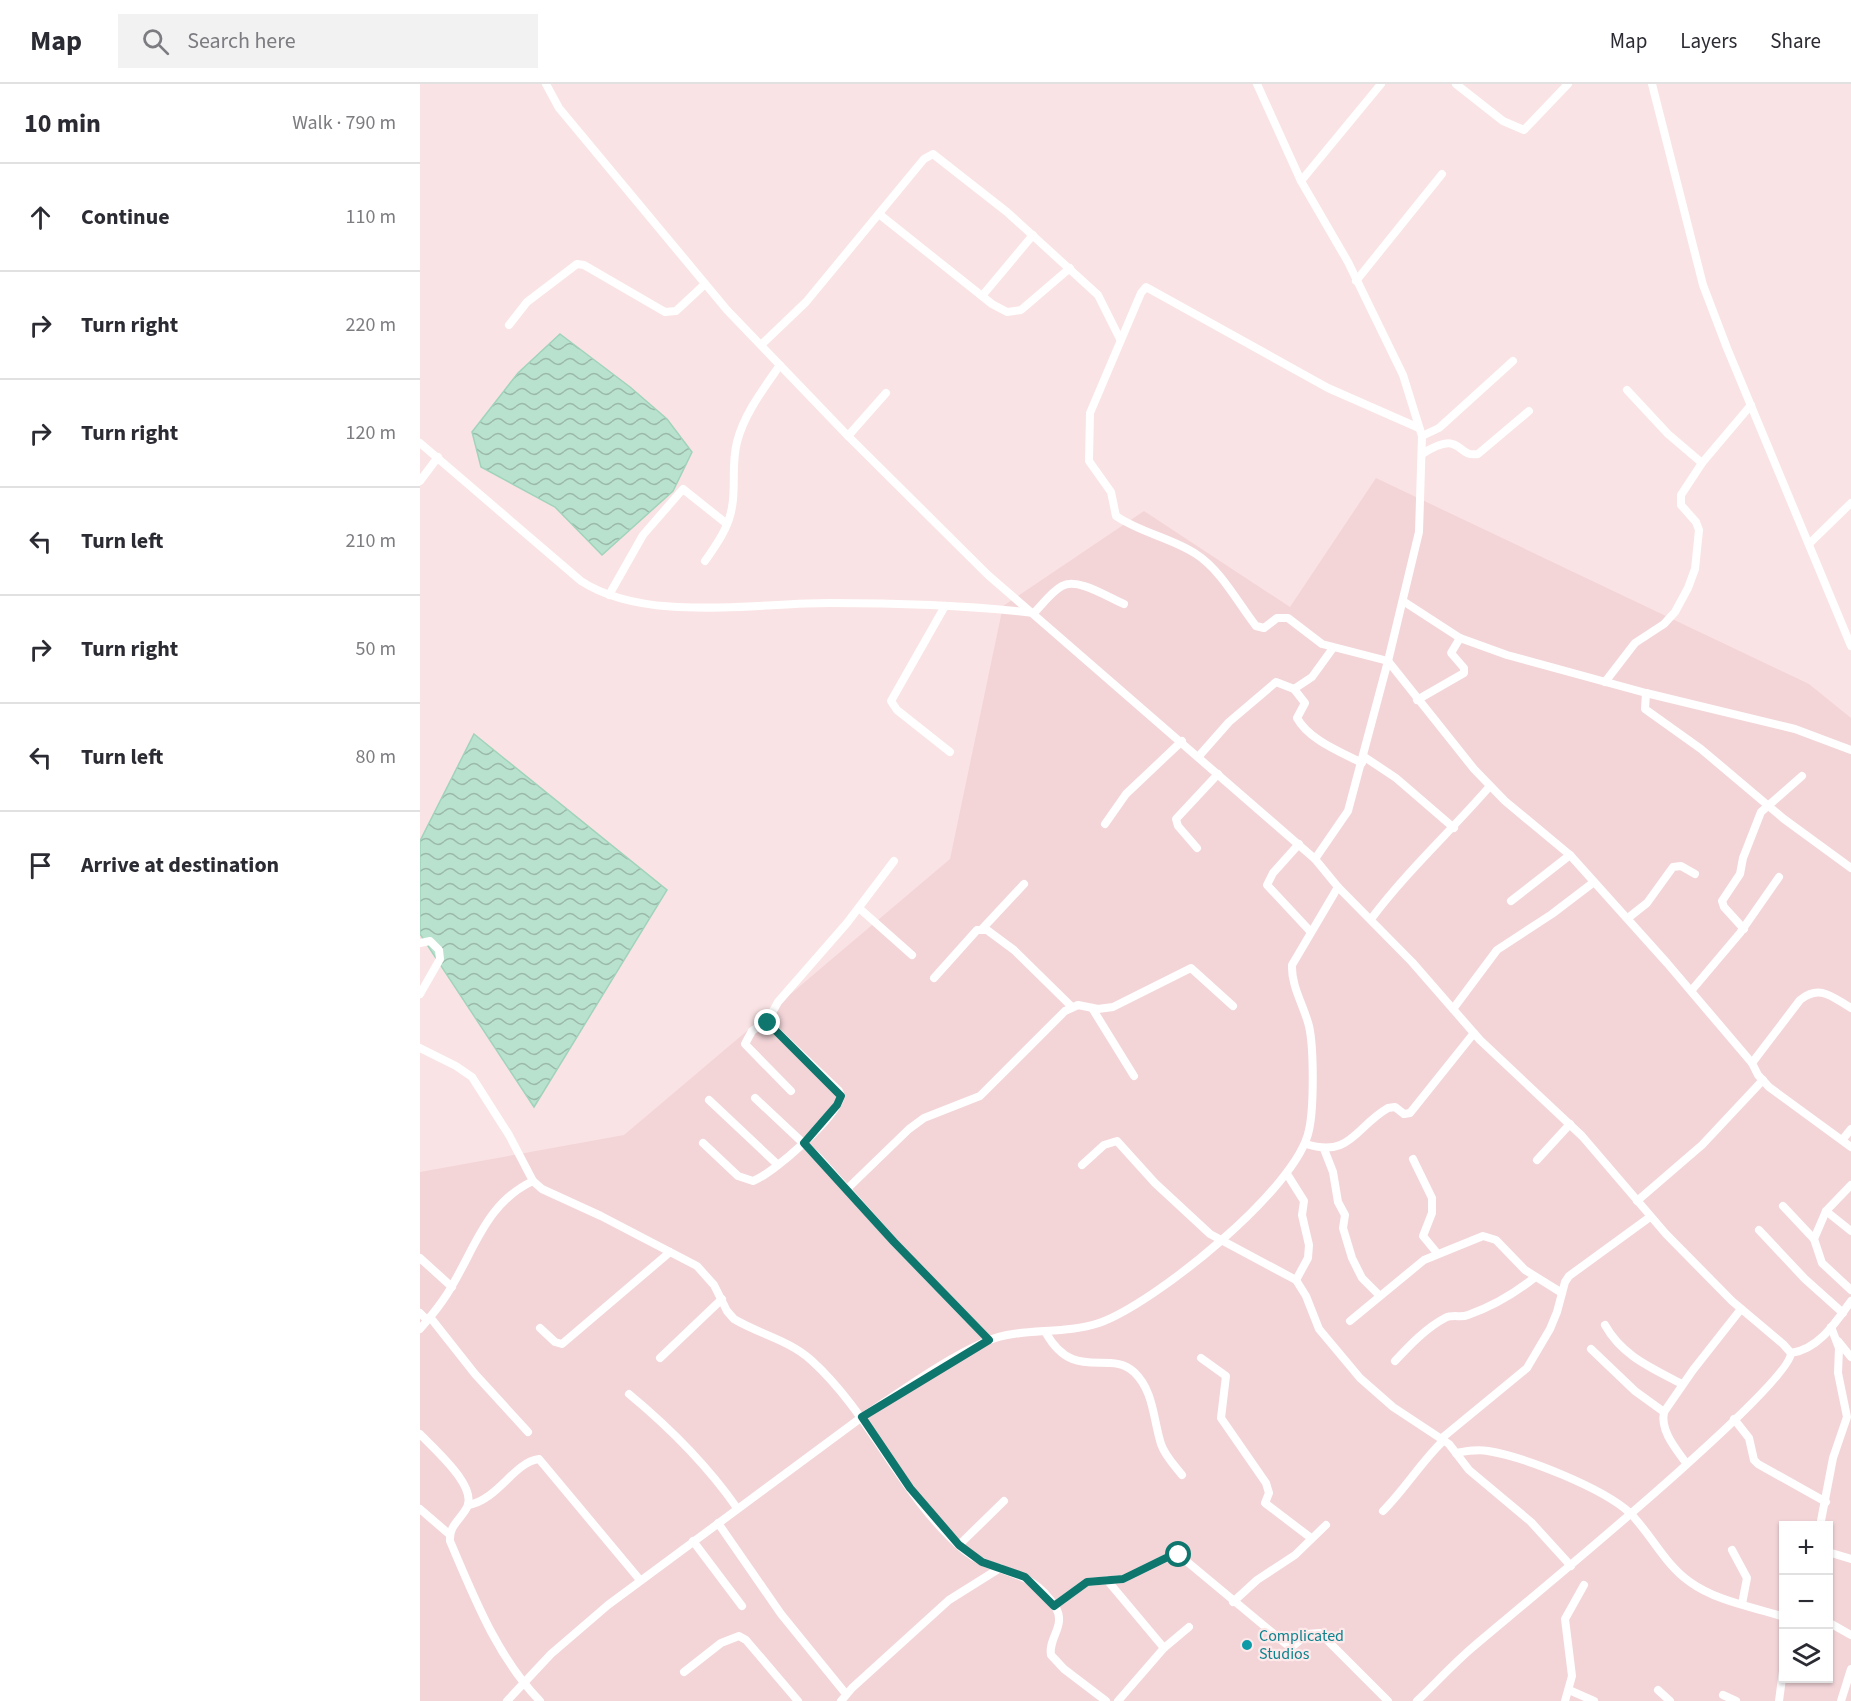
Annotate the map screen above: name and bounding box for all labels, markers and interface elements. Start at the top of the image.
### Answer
search box [118,14,538,68]
text: Map [30,21,82,61]
icon: search [139,25,172,58]
text: Search here [187,25,296,57]
text: Map [1610,26,1647,56]
text: Layers [1680,26,1737,56]
text: Share [1770,26,1821,56]
text: 10 min [24,105,101,142]
text: Walk · 790 m [292,109,396,137]
icon: ahead [24,201,57,234]
text: Continue [81,201,170,233]
text: 110 m [346,203,396,231]
icon: right [24,309,57,342]
text: Turn right [81,309,178,341]
text: 220 m [346,311,396,339]
icon: right [24,417,57,450]
text: Turn right [81,417,178,449]
text: 120 m [346,419,396,447]
icon: left [24,525,57,558]
text: Turn left [81,525,163,557]
text: 210 m [346,527,396,555]
icon: right [24,633,57,666]
text: Turn right [81,633,178,665]
text: 50 m [356,635,396,663]
icon: left [24,741,57,774]
text: Turn left [81,741,163,773]
text: 80 m [356,743,396,771]
icon: arrive [24,849,57,882]
text: Arrive at destination [81,849,279,881]
route end [754,1009,780,1035]
map controls [1779,1521,1833,1683]
button: + [1779,1521,1833,1575]
route start [1165,1541,1191,1567]
button: − [1779,1575,1833,1629]
place label: Complicated Studios [1259,1625,1344,1665]
button: layers [1779,1629,1833,1683]
marker: Complicated Studios [1240,1638,1254,1652]

